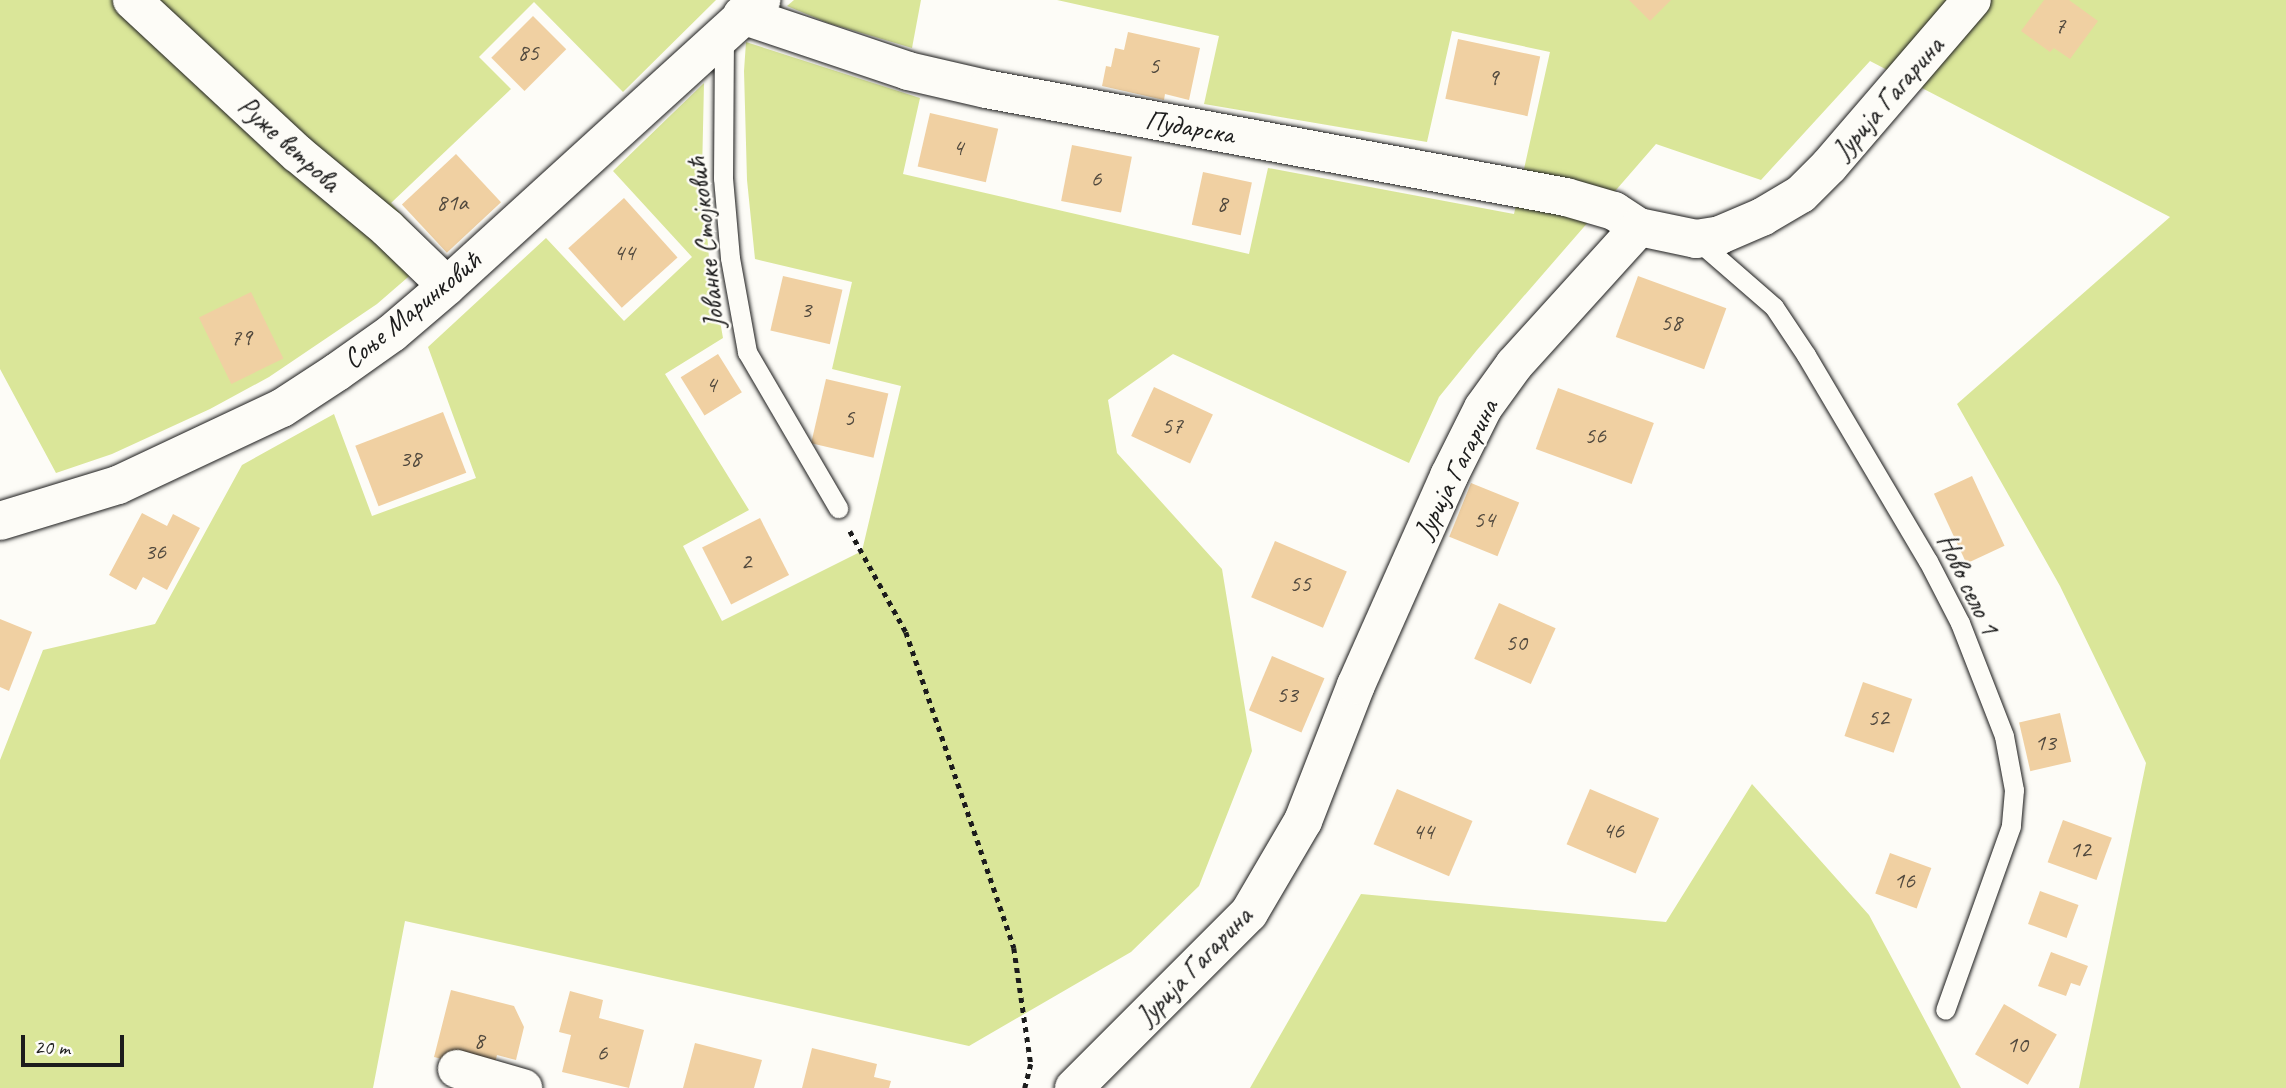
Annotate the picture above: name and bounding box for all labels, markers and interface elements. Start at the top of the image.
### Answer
house number: 7 [2055,12,2065,40]
street label: Јурија Гагарина [1827,31,1949,165]
house number: 85 [517,39,539,67]
house number: 5 [1149,52,1159,80]
house number: 9 [1488,64,1498,92]
street label: Руже ветрова [230,89,348,199]
street label: Пударска [1143,103,1237,151]
house number: 4 [953,134,963,162]
street label: Јованке Стојковић [680,156,732,330]
house number: 6 [1091,165,1101,193]
house number: 81a [436,189,468,217]
house number: 8 [1217,190,1227,218]
house number: 44 [613,239,635,267]
street label: Соње Маринковић [336,244,488,376]
house number: 3 [801,296,811,324]
house number: 58 [1660,309,1682,337]
house number: 79 [230,324,252,352]
house number: 4 [706,371,716,399]
street label: Јурија Гагарина [1408,396,1504,542]
house number: 5 [844,404,854,432]
house number: 57 [1161,412,1183,440]
house number: 56 [1584,422,1606,450]
house number: 38 [399,445,421,473]
house number: 54 [1473,506,1495,534]
street label: Ново село 1 [1929,528,2007,640]
house number: 36 [144,538,166,566]
house number: 2 [741,548,751,576]
house number: 55 [1289,570,1311,598]
house number: 50 [1505,629,1527,657]
house number: 53 [1276,681,1298,709]
house number: 52 [1867,704,1889,732]
house number: 13 [2034,729,2056,757]
house number: 46 [1602,817,1624,845]
house number: 44 [1412,818,1434,846]
house number: 12 [2069,836,2091,864]
house number: 16 [1893,867,1915,895]
street label: Јурија Гагарина [1131,901,1257,1031]
scale bar [24,1021,128,1066]
house number: 8 [474,1027,484,1055]
house number: 10 [2006,1031,2028,1059]
text: 20 m [34,1034,70,1060]
house number: 6 [597,1039,607,1067]

